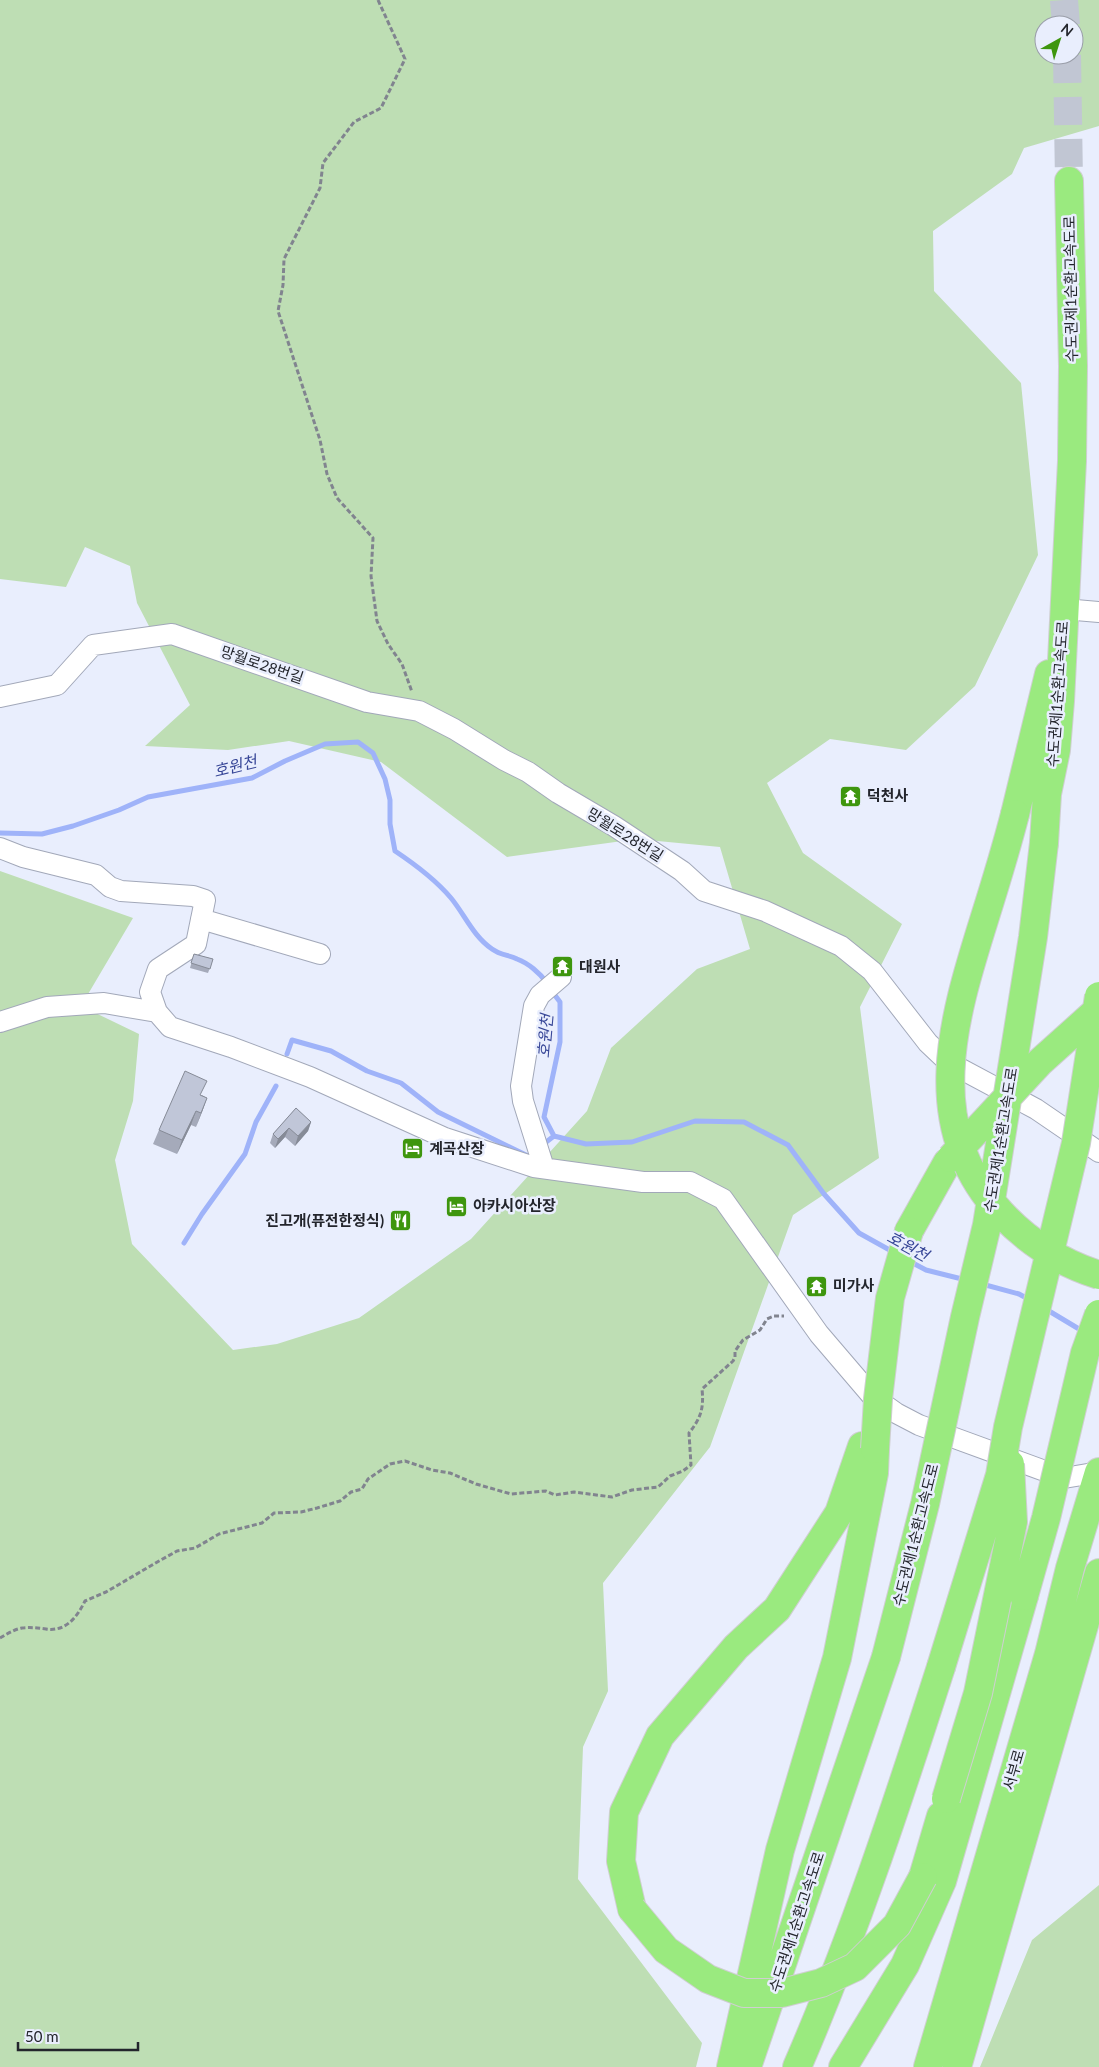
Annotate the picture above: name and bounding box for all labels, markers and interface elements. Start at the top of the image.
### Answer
north arrow [1034,15,1084,65]
text: N [1058,20,1077,40]
street label: 수도권제1순환고속도로 [1060,216,1080,363]
street label: 수도권제1순환고속도로 [1043,620,1071,768]
street label: 망월로28번길 [219,641,306,687]
water label: 호원천 [211,750,261,780]
temple icon: 덕천사 [839,784,863,808]
place label: 덕천사 [867,786,909,804]
street label: 망월로28번길 [584,804,667,865]
temple icon: 대원사 [551,955,575,979]
place label: 대원사 [579,957,621,975]
water label: 호원천 [533,1011,556,1059]
street label: 수도권제1순환고속도로 [980,1066,1020,1214]
hotel icon: 계곡산장 [401,1137,425,1161]
place label: 계곡산장 [429,1139,484,1157]
hotel icon: 아카시아산장 [445,1194,469,1218]
place label: 아카시아산장 [473,1196,556,1214]
restaurant icon: 진고개(퓨전한정식) [388,1209,412,1233]
place label: 진고개(퓨전한정식) [265,1211,384,1229]
water label: 호원천 [884,1227,934,1266]
temple icon: 미가사 [805,1274,829,1298]
place label: 미가사 [833,1276,875,1294]
street label: 수도권제1순환고속도로 [889,1461,942,1608]
street label: 서부로 [999,1747,1027,1792]
street label: 수도권제1순환고속도로 [765,1849,827,1994]
scale bar [18,2020,138,2052]
text: 50 m [25,2027,59,2045]

